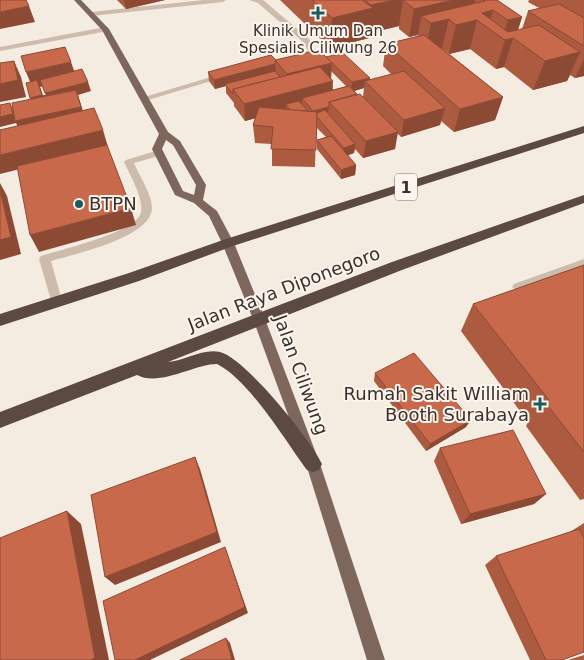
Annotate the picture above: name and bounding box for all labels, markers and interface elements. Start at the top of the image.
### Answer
marker: Klinik Umum Dan Spesialis Ciliwung 26 [311,6,325,20]
place label: Klinik Umum Dan Spesialis Ciliwung 26 [239,22,397,57]
road number: 1 [395,173,417,200]
place label: BTPN [89,193,137,214]
marker: BTPN [73,198,85,210]
street label: Jalan Raya Diponegoro [184,242,383,335]
street label: Jalan Ciliwung [270,311,333,438]
place label: Rumah Sakit William Booth Surabaya [344,383,529,425]
marker: Rumah Sakit William Booth Surabaya [533,397,547,411]

